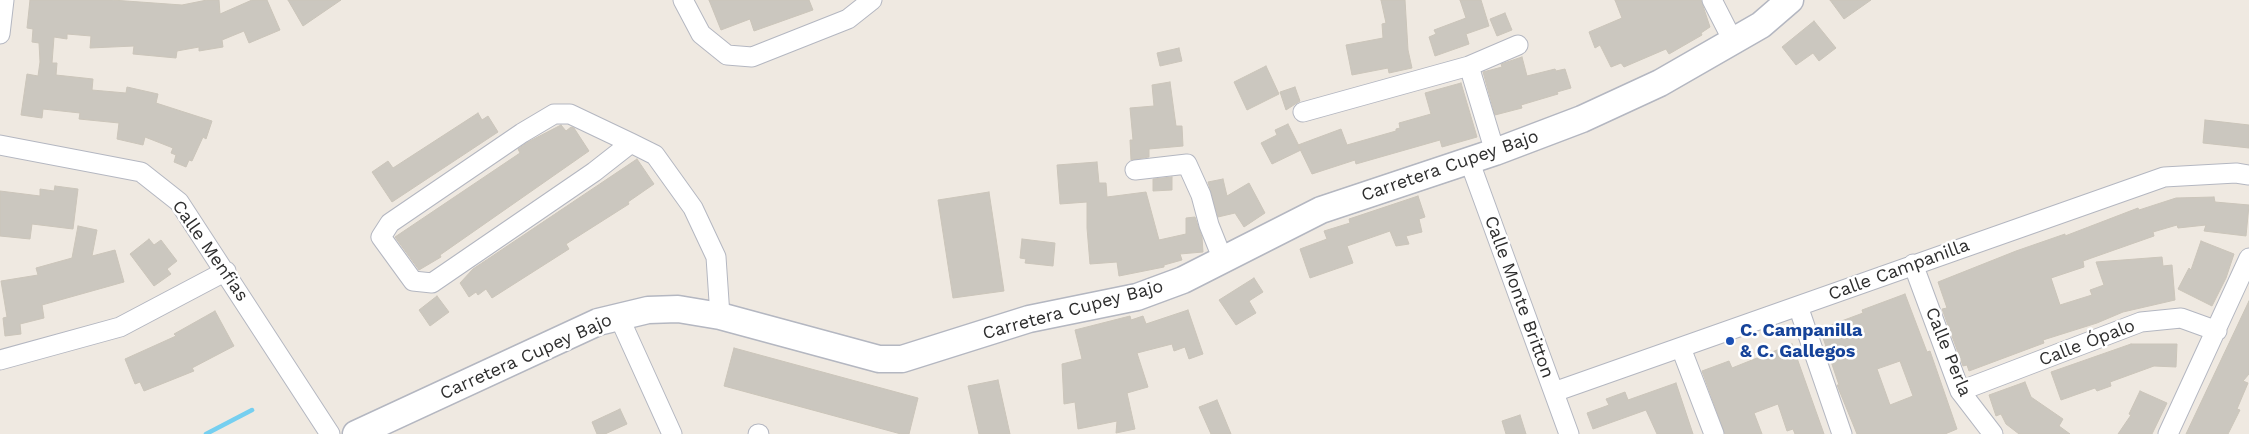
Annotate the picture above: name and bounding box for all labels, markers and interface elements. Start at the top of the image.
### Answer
street label: Carretera Cupey Bajo [1359,126,1541,206]
street label: Calle Menfias [167,196,253,306]
street label: Calle Monte Britton [1480,213,1558,381]
street label: Calle Campanilla [1826,234,1972,306]
street label: Carretera Cupey Bajo [980,275,1166,345]
street label: Calle Perla [1920,304,1976,400]
street label: Carretera Cupey Bajo [437,309,615,405]
street label: Calle Ópalo [2036,315,2138,371]
place label: C. Campanilla & C. Gallegos [1740,320,1863,362]
marker: C. Campanilla & C. Gallegos [1724,335,1736,347]

